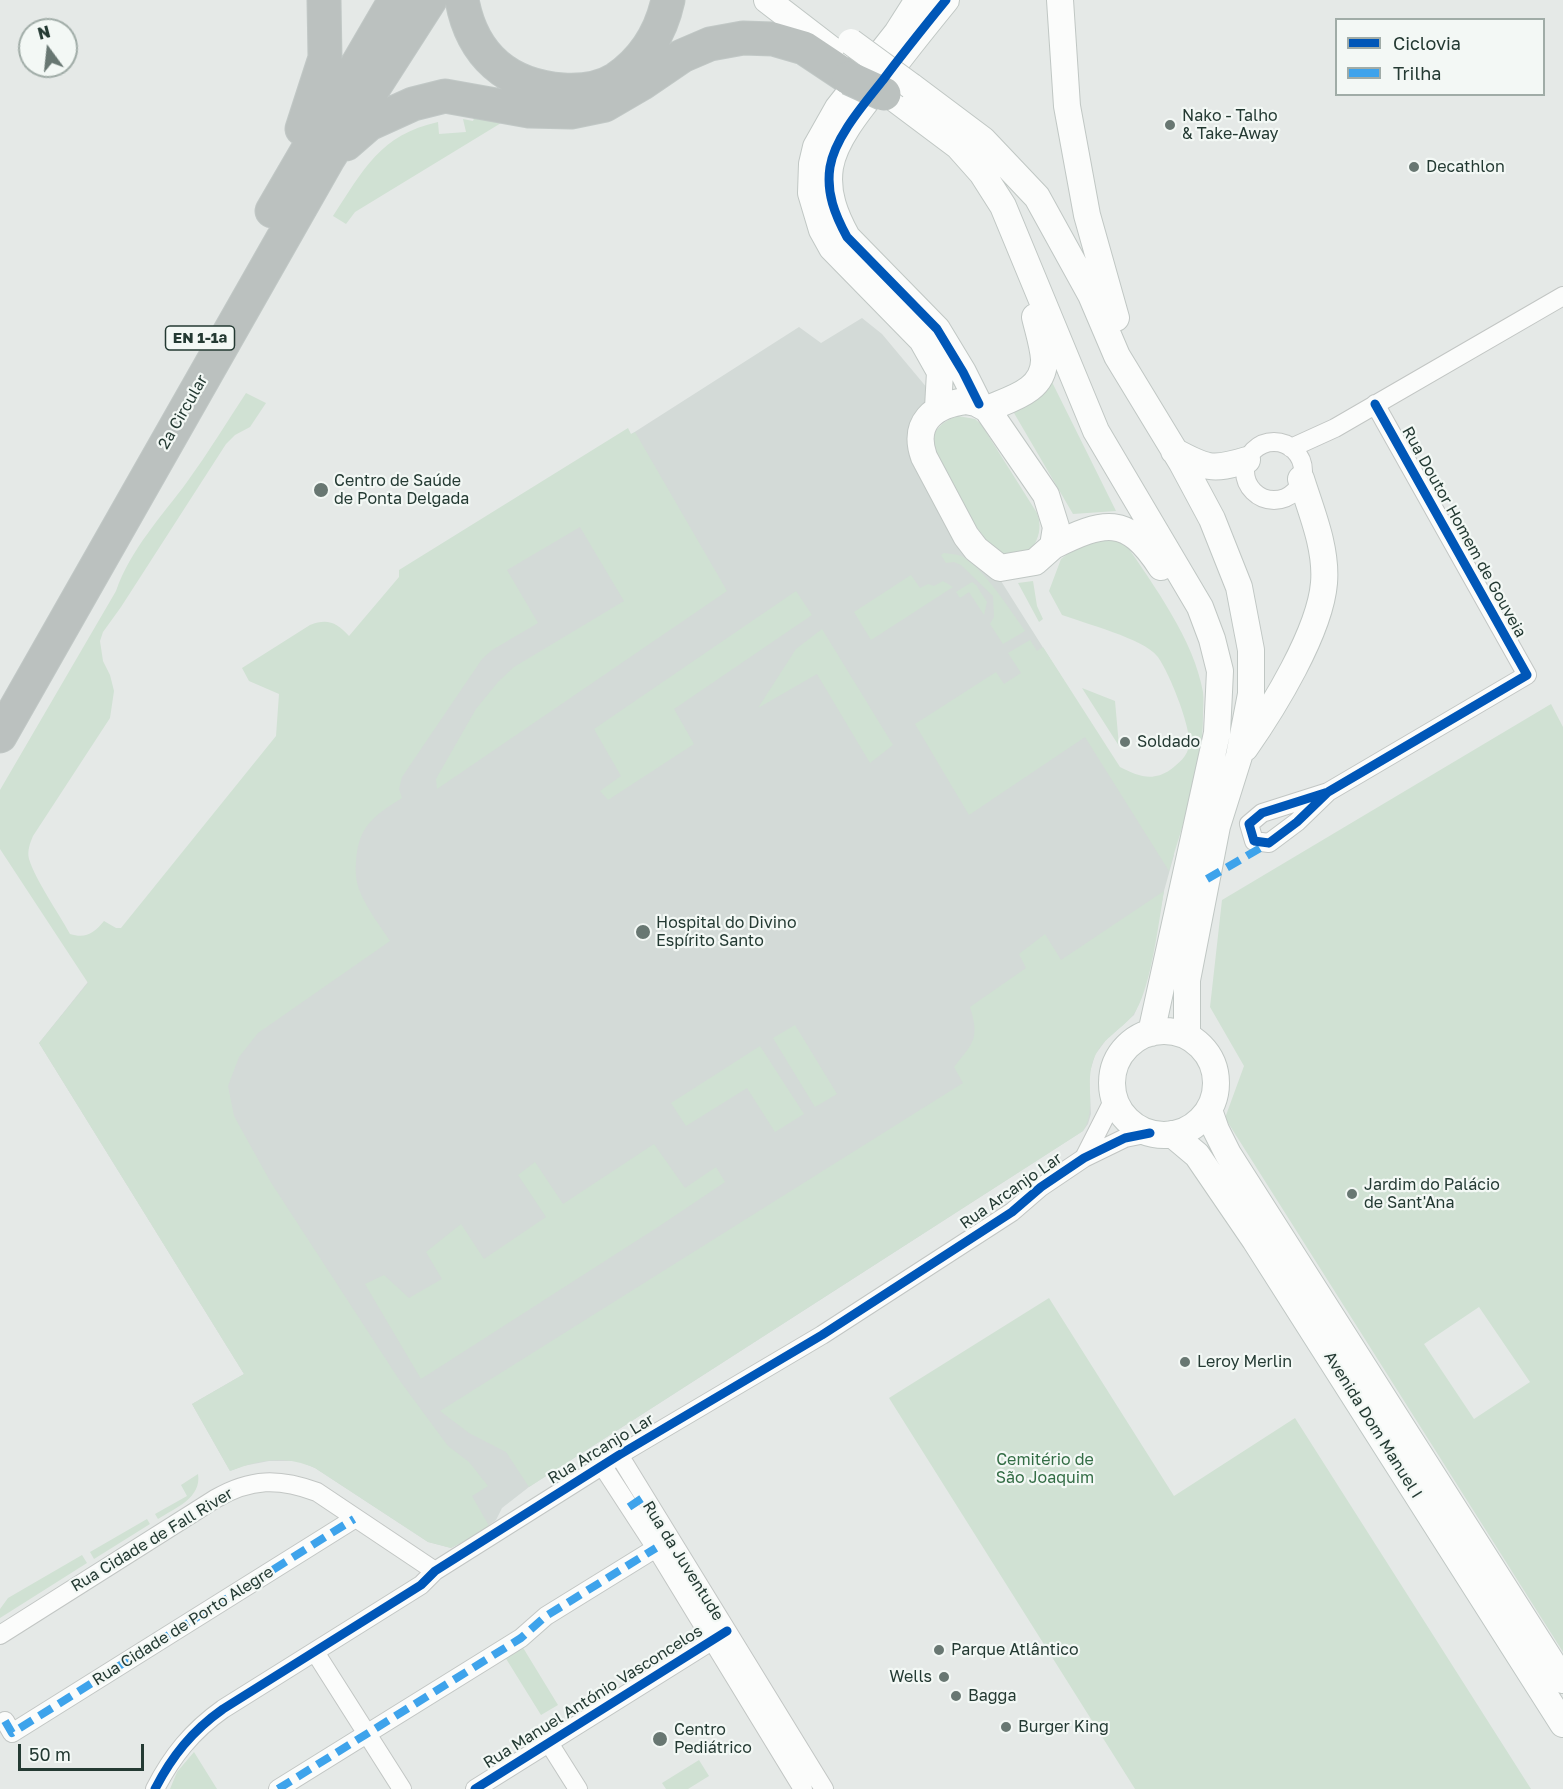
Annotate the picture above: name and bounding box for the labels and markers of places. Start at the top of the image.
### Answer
place label: Nako - Talho & Take-Away [1182,106,1279,144]
marker: Nako - Talho & Take-Away [1163,118,1177,132]
place label: Decathlon [1426,157,1505,177]
marker: Decathlon [1407,160,1421,174]
place label: Centro de Saúde de Ponta Delgada [334,471,469,509]
marker: Centro de Saúde de Ponta Delgada [312,481,330,499]
place label: Soldado [1137,732,1200,752]
marker: Soldado [1118,735,1132,749]
place label: Hospital do Divino Espírito Santo [656,913,797,951]
marker: Hospital do Divino Espírito Santo [634,923,652,941]
place label: Jardim do Palácio de Sant'Ana [1364,1175,1500,1213]
marker: Jardim do Palácio de Sant'Ana [1345,1187,1359,1201]
place label: Leroy Merlin [1197,1352,1292,1372]
marker: Leroy Merlin [1178,1355,1192,1369]
place label: Parque Atlântico [951,1640,1079,1660]
marker: Parque Atlântico [932,1643,946,1657]
place label: Wells [889,1667,932,1687]
marker: Wells [937,1670,951,1684]
place label: Bagga [968,1686,1016,1706]
marker: Bagga [949,1689,963,1703]
place label: Burger King [1018,1717,1109,1737]
place label: Centro Pediátrico [674,1720,752,1758]
marker: Burger King [999,1720,1013,1734]
marker: Centro Pediátrico [651,1730,669,1748]

